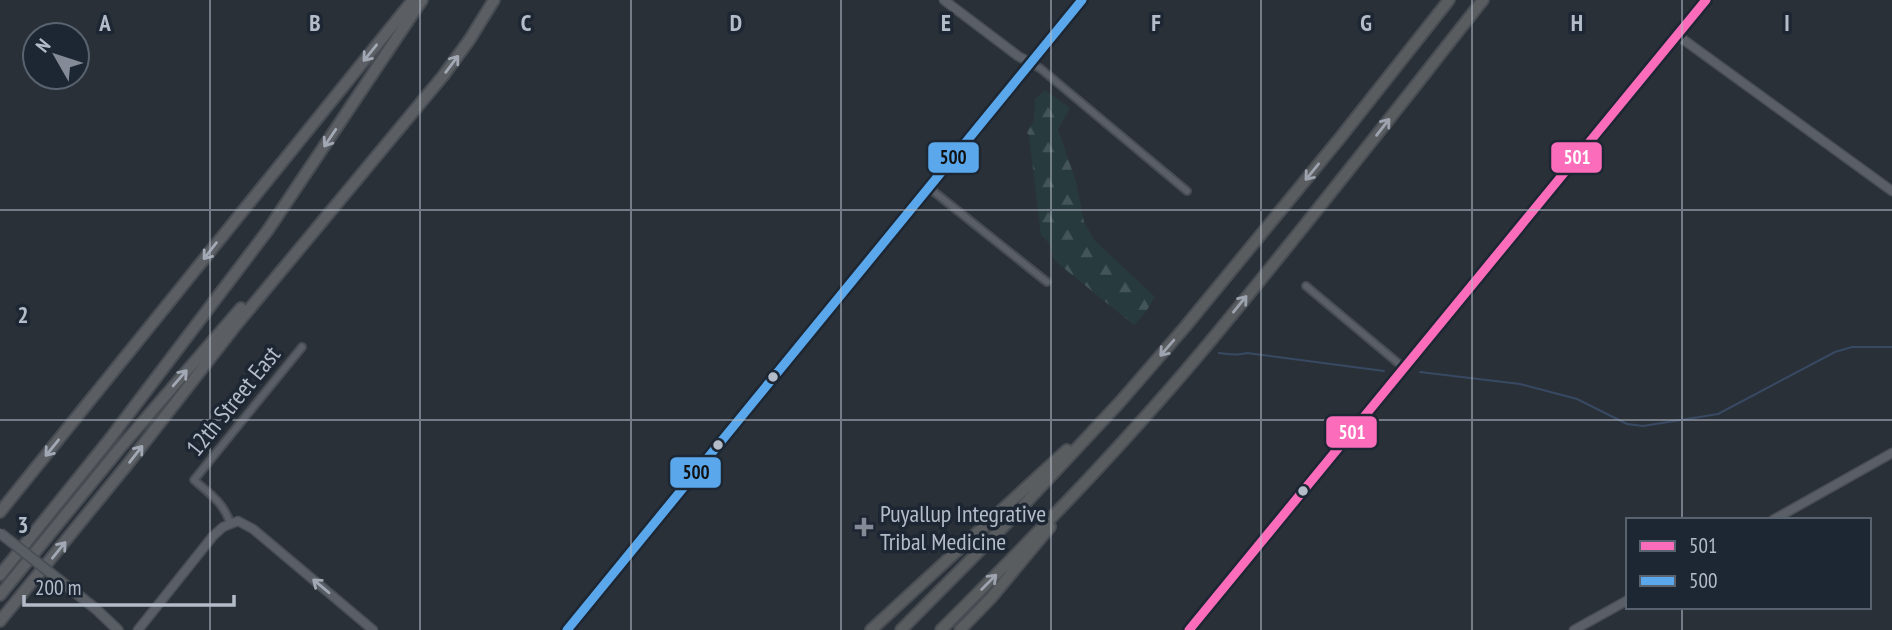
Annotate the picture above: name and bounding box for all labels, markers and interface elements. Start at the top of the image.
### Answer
text: A [98,8,111,37]
text: B [309,8,321,37]
text: C [521,8,532,37]
text: D [730,8,742,37]
text: E [941,8,951,37]
text: F [1151,8,1161,37]
text: G [1360,8,1372,37]
text: H [1571,8,1583,37]
text: I [1784,8,1790,37]
north arrow [21,21,91,91]
text: N [30,34,55,57]
one-way arrow [362,44,378,62]
one-way arrow [445,55,459,74]
one-way arrow [1376,119,1391,137]
one-way arrow [323,128,337,148]
line badge: 500 [927,141,980,174]
line badge: 501 [1550,141,1603,174]
text: 500 [939,145,967,169]
text: 501 [1563,145,1591,169]
one-way arrow [1304,163,1319,181]
one-way arrow [202,242,217,260]
one-way arrow [1233,296,1248,314]
text: 2 [18,300,29,329]
street label: 12th Street East [179,339,287,463]
one-way arrow [1159,339,1175,357]
one-way arrow [172,369,188,387]
unlabelled marker [766,370,780,384]
line badge: 501 [1325,415,1378,449]
text: 501 [1338,420,1366,444]
one-way arrow [45,438,60,457]
unlabelled marker [711,438,725,452]
one-way arrow [128,446,143,464]
line badge: 500 [669,456,722,489]
text: 500 [682,460,710,484]
unlabelled marker [1296,484,1310,498]
place label: Puyallup Integrative Tribal Medicine [880,498,1046,557]
text: 3 [18,510,29,539]
marker: Puyallup Integrative Tribal Medicine [854,517,874,537]
legend [1626,518,1871,609]
text: 501 [1689,532,1717,559]
one-way arrow [51,541,66,559]
scale bar [24,564,234,608]
text: 500 [1689,567,1717,594]
one-way arrow [981,573,998,590]
text: 200 m [35,574,81,601]
one-way arrow [312,578,330,594]

